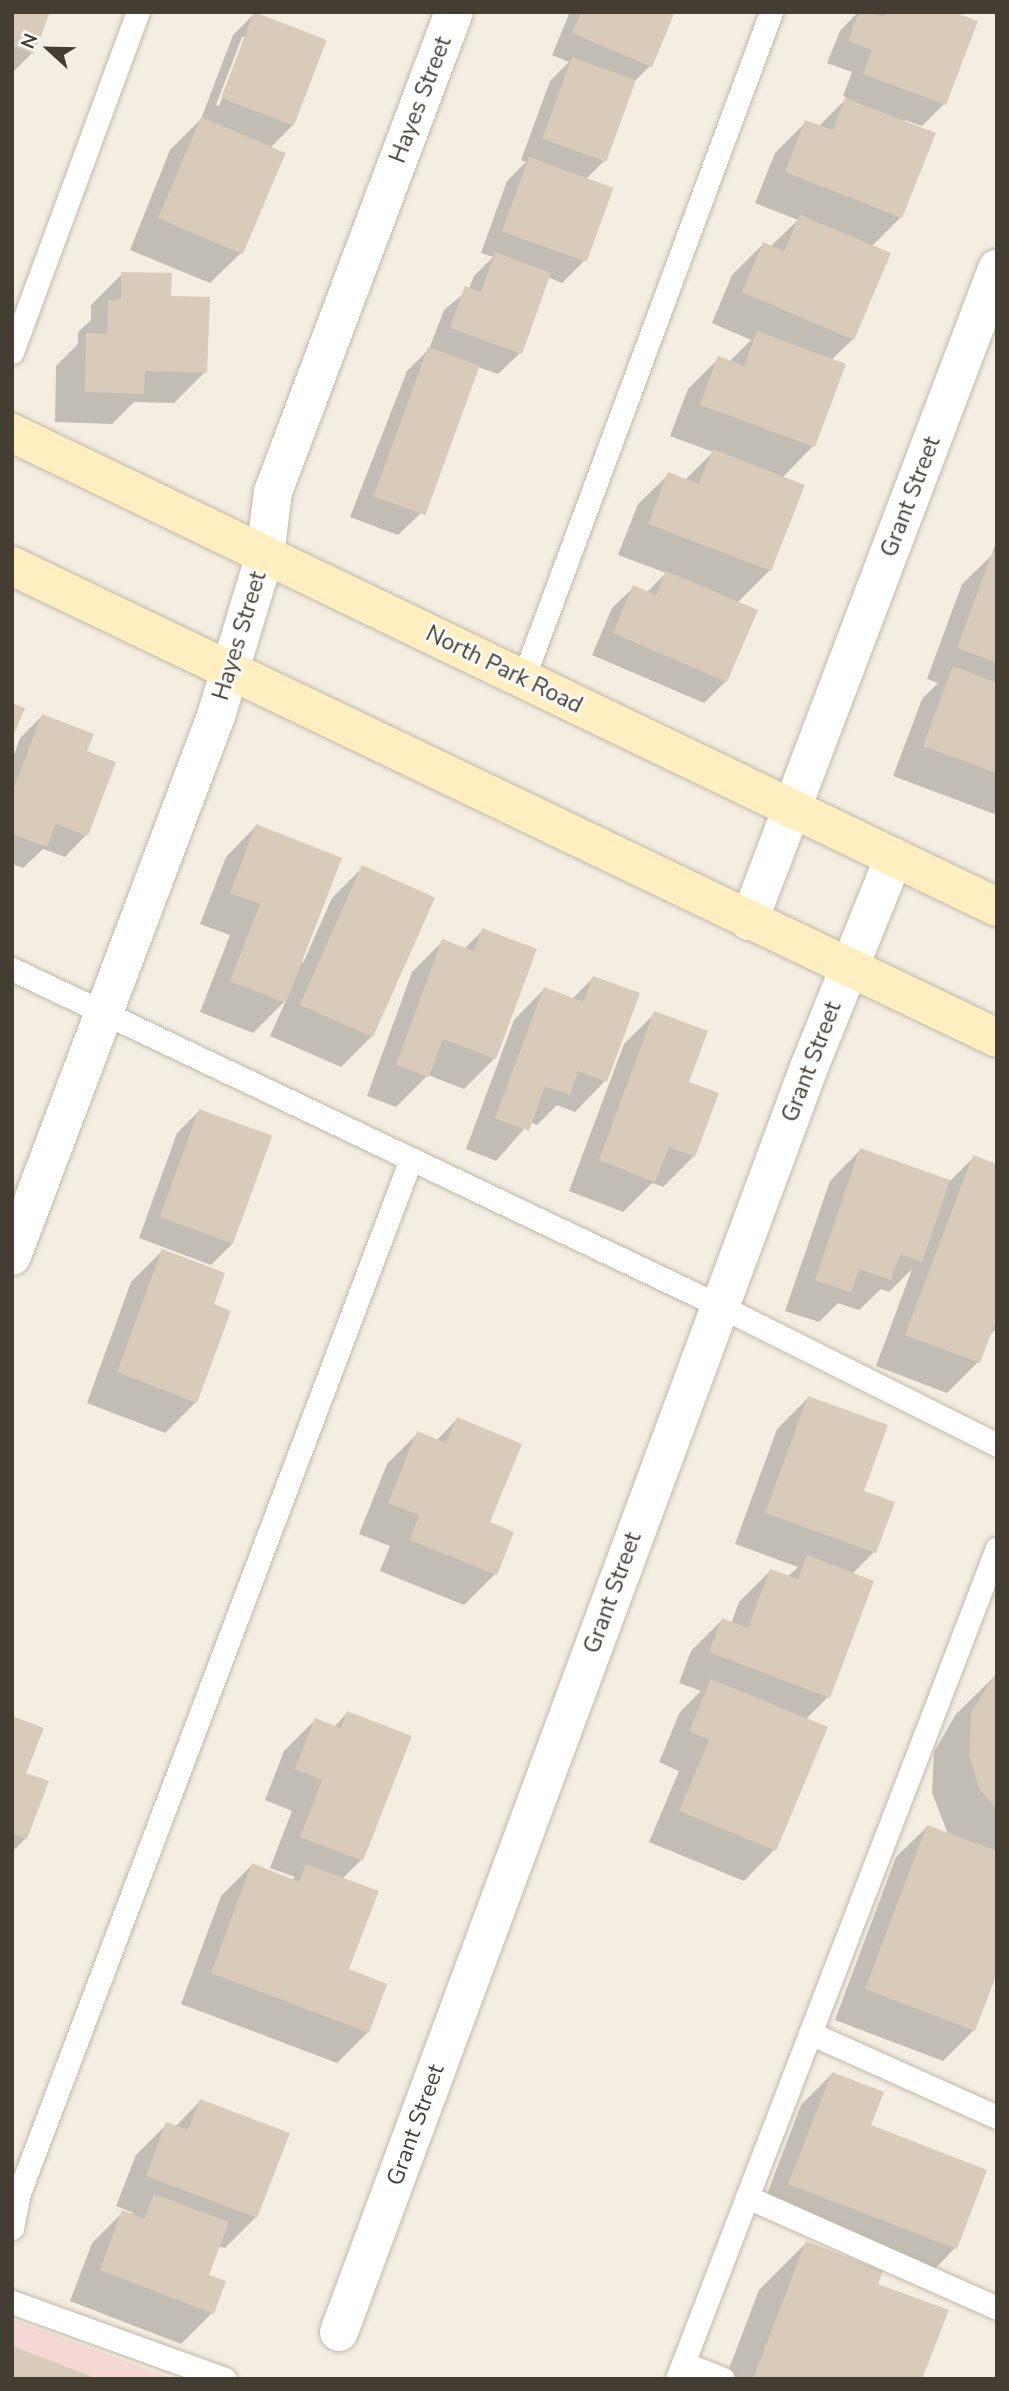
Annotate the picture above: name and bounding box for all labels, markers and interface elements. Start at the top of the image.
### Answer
north arrow [14,14,84,84]
text: N [15,30,44,53]
street label: Hayes Street [384,33,458,167]
street label: Grant Street [875,433,947,561]
street label: Hayes Street [207,568,273,704]
street label: North Park Road [421,620,587,720]
street label: Grant Street [776,998,848,1126]
street label: Grant Street [578,1529,648,1657]
street label: Grant Street [381,2061,451,2189]

